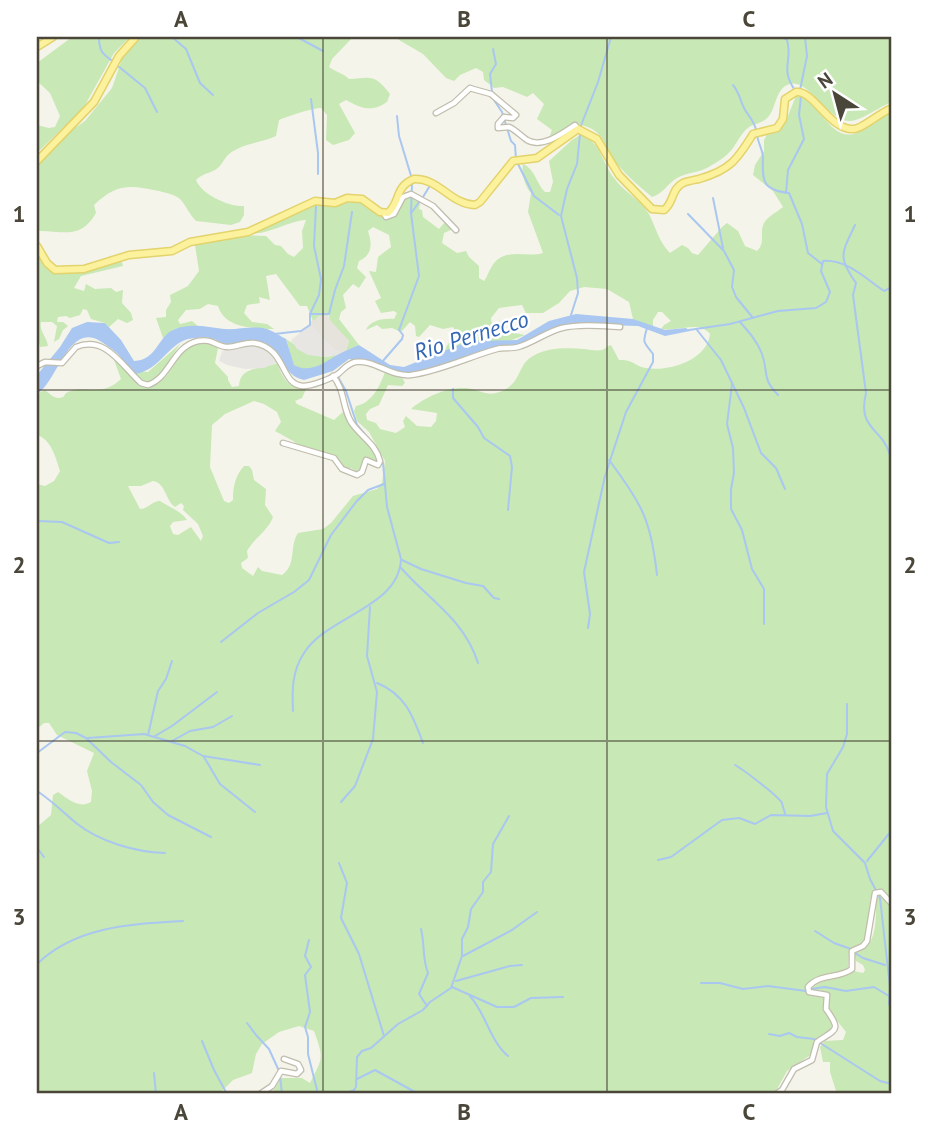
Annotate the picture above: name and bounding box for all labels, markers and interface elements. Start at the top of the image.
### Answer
text: A [174,4,188,33]
text: B [457,4,471,33]
text: C [743,4,756,33]
north arrow [800,60,870,130]
text: N [813,67,837,94]
text: 1 [12,199,26,228]
text: 1 [903,199,917,228]
water label: Rio Pernecco [410,304,532,366]
text: 2 [12,550,26,579]
text: 2 [903,550,917,579]
text: 3 [12,902,26,931]
text: 3 [903,902,917,931]
text: A [174,1097,188,1126]
text: B [457,1097,471,1126]
text: C [743,1097,756,1126]

